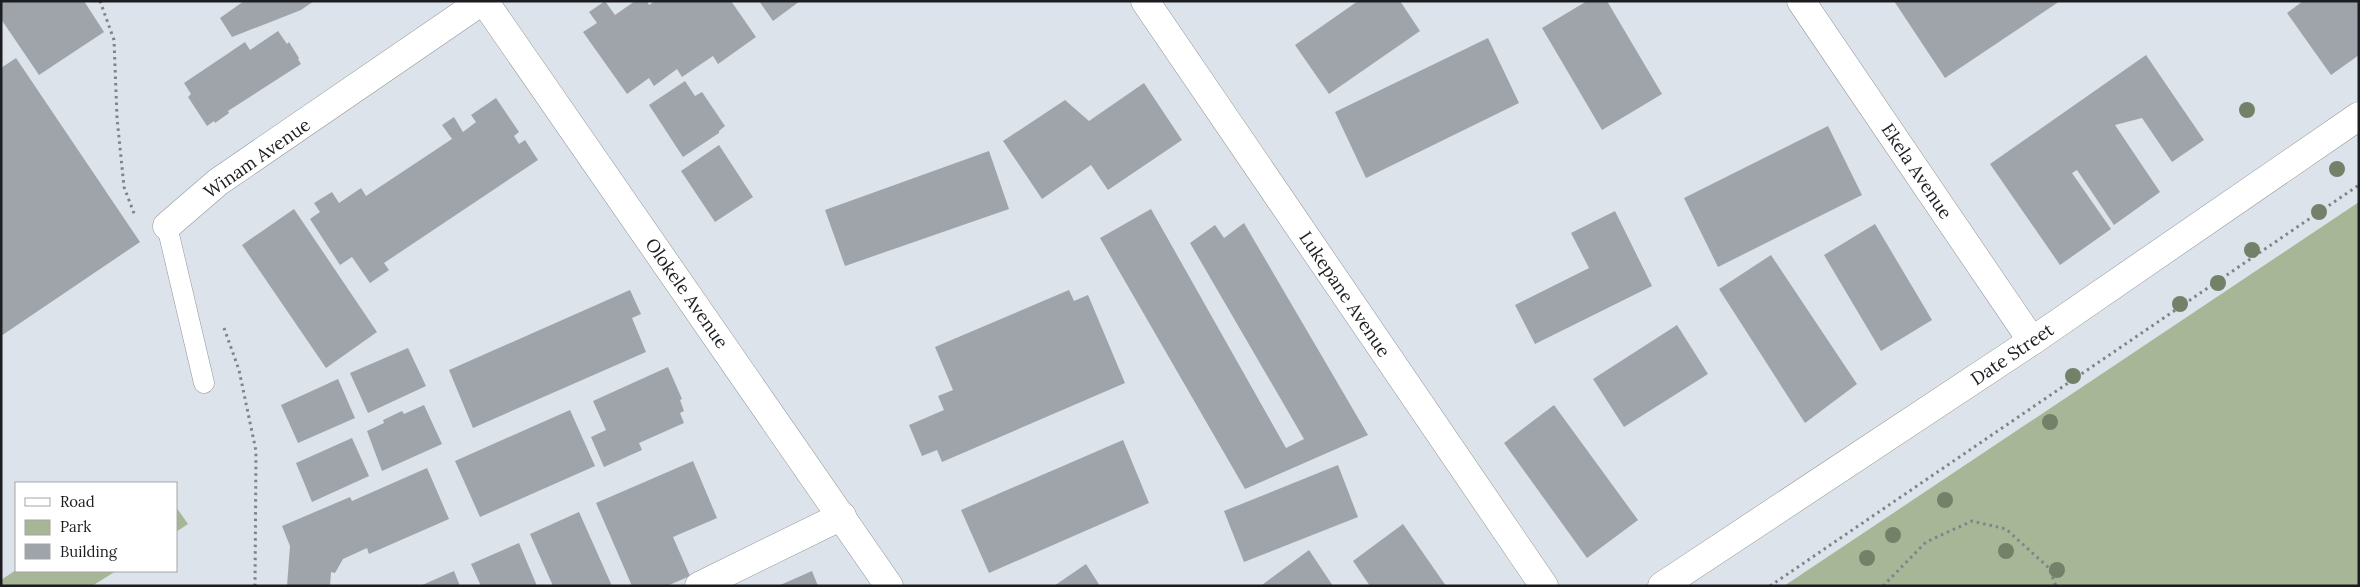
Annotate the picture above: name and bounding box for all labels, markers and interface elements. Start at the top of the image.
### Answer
street label: Winam Avenue [199,113,315,203]
street label: Ekela Avenue [1877,119,1958,223]
street label: Lukepane Avenue [1294,227,1396,362]
street label: Olokele Avenue [640,233,734,353]
street label: Date Street [1966,318,2058,390]
legend [15,482,178,572]
text: Road [60,492,95,511]
text: Park [60,517,91,536]
text: Building [60,542,118,561]

